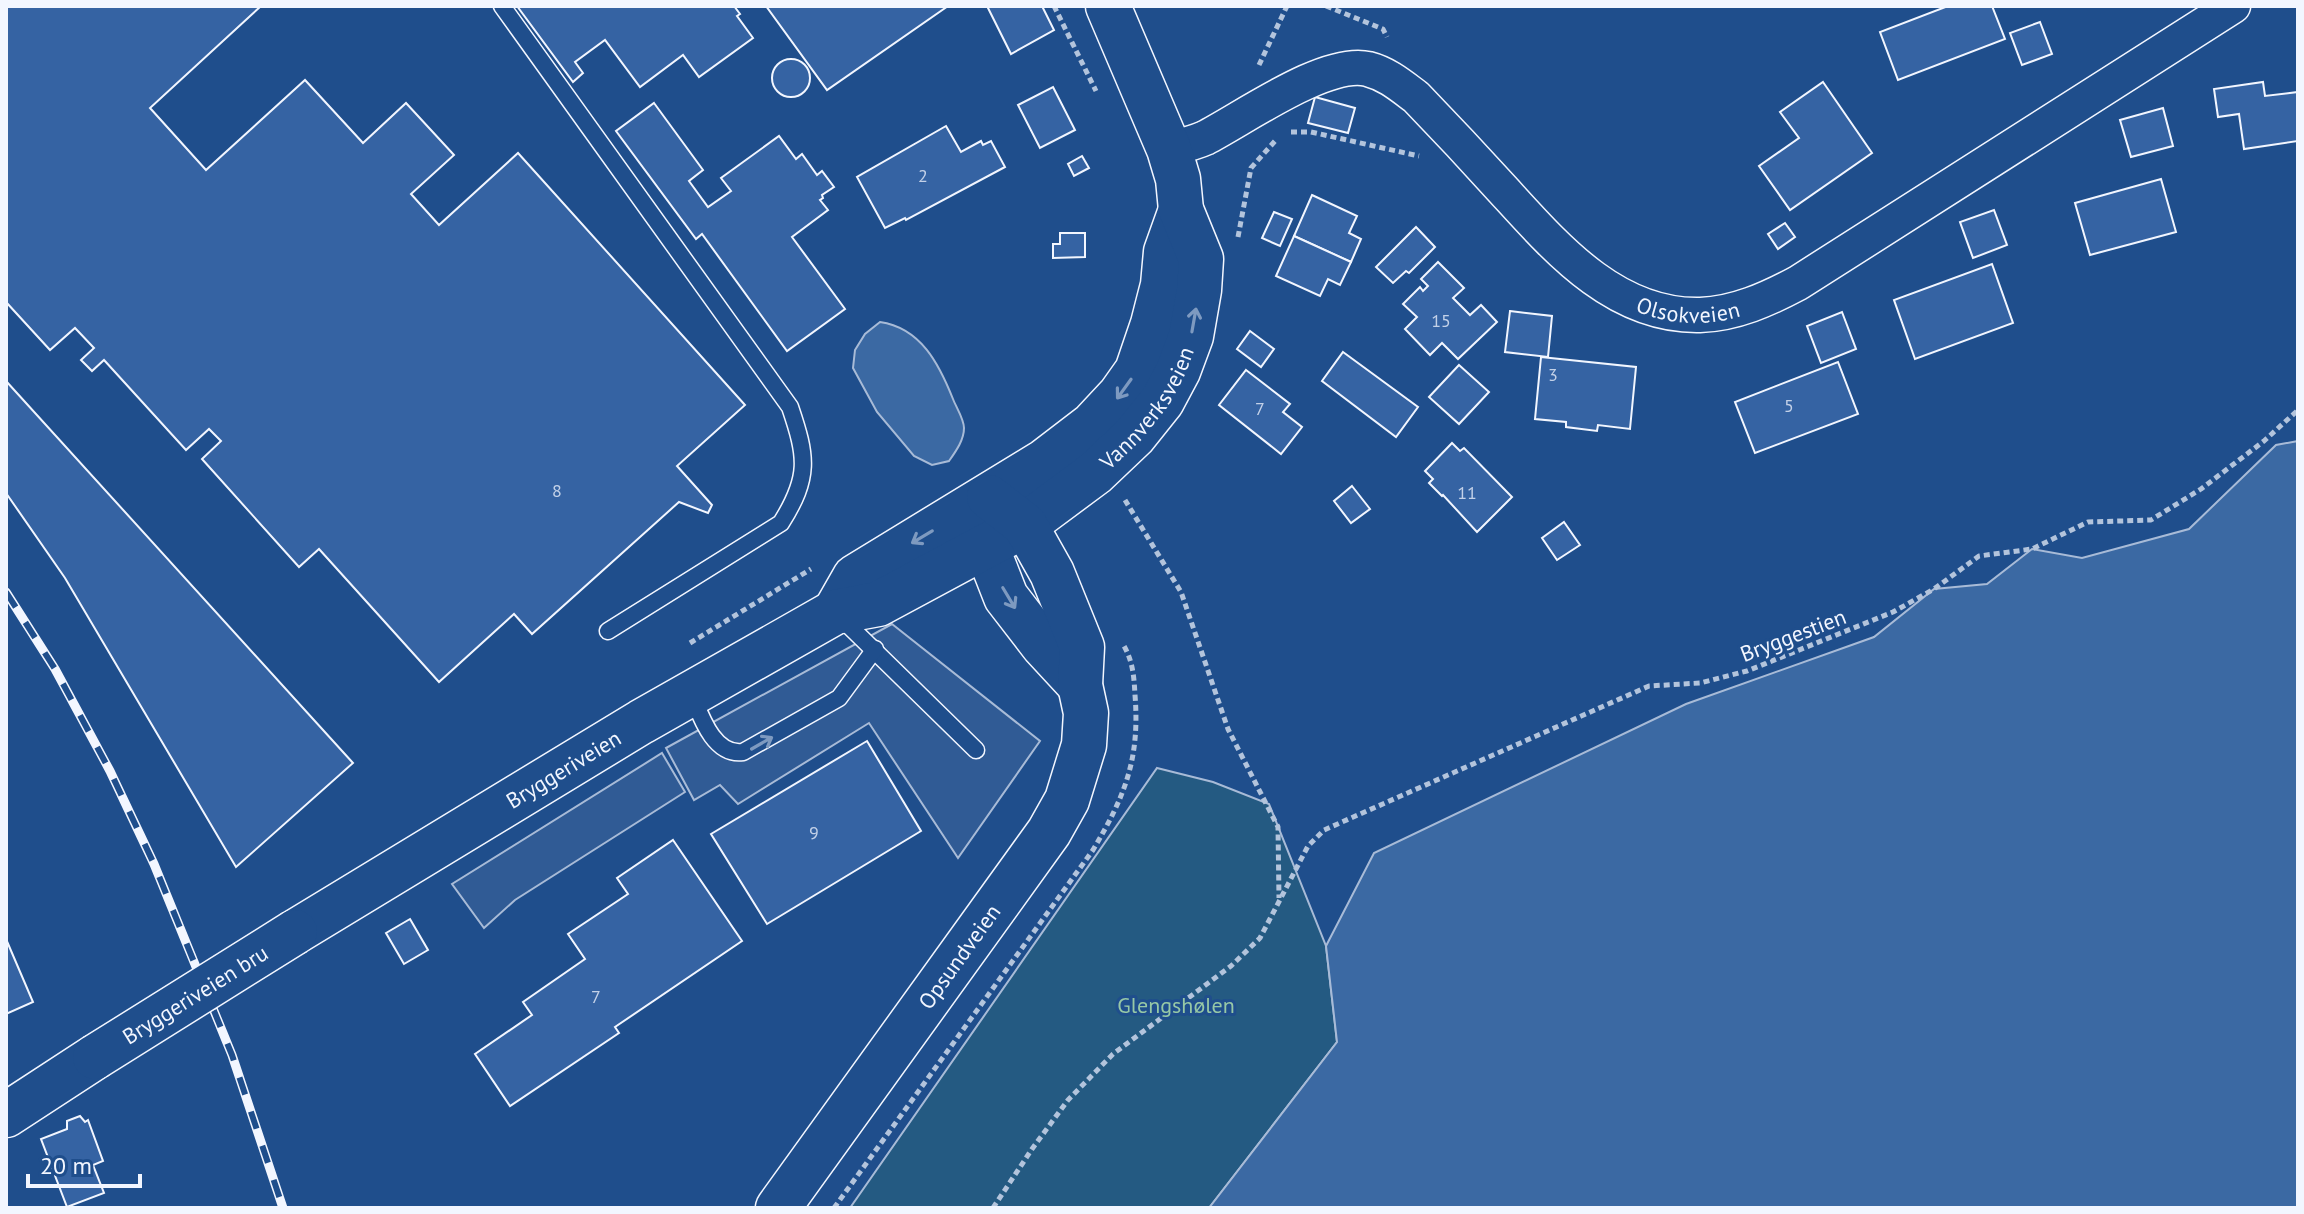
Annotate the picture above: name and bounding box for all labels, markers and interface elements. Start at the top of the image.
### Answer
house number: 2 [918,164,928,187]
street label: Olsokveien [1633,290,1743,329]
one-way arrow [1187,307,1202,333]
house number: 15 [1431,309,1451,332]
street label: Vannverksveien [1093,343,1200,476]
house number: 3 [1548,363,1558,386]
one-way arrow [1115,377,1132,399]
house number: 5 [1784,394,1794,417]
house number: 7 [1255,397,1265,420]
house number: 8 [552,479,562,502]
house number: 11 [1457,481,1477,504]
one-way arrow [911,529,934,545]
one-way arrow [1001,586,1017,609]
street label: Bryggestien [1736,602,1850,668]
street label: Bryggeriveien [501,724,626,815]
one-way arrow [750,735,774,750]
house number: 9 [809,821,819,844]
street label: Opsundveien [912,899,1006,1014]
street label: Bryggeriveien bru [117,938,273,1050]
house number: 7 [591,985,601,1008]
park label: Glengshølen [1117,991,1235,1019]
scale bar [28,1138,140,1188]
text: 20 m [40,1150,92,1181]

